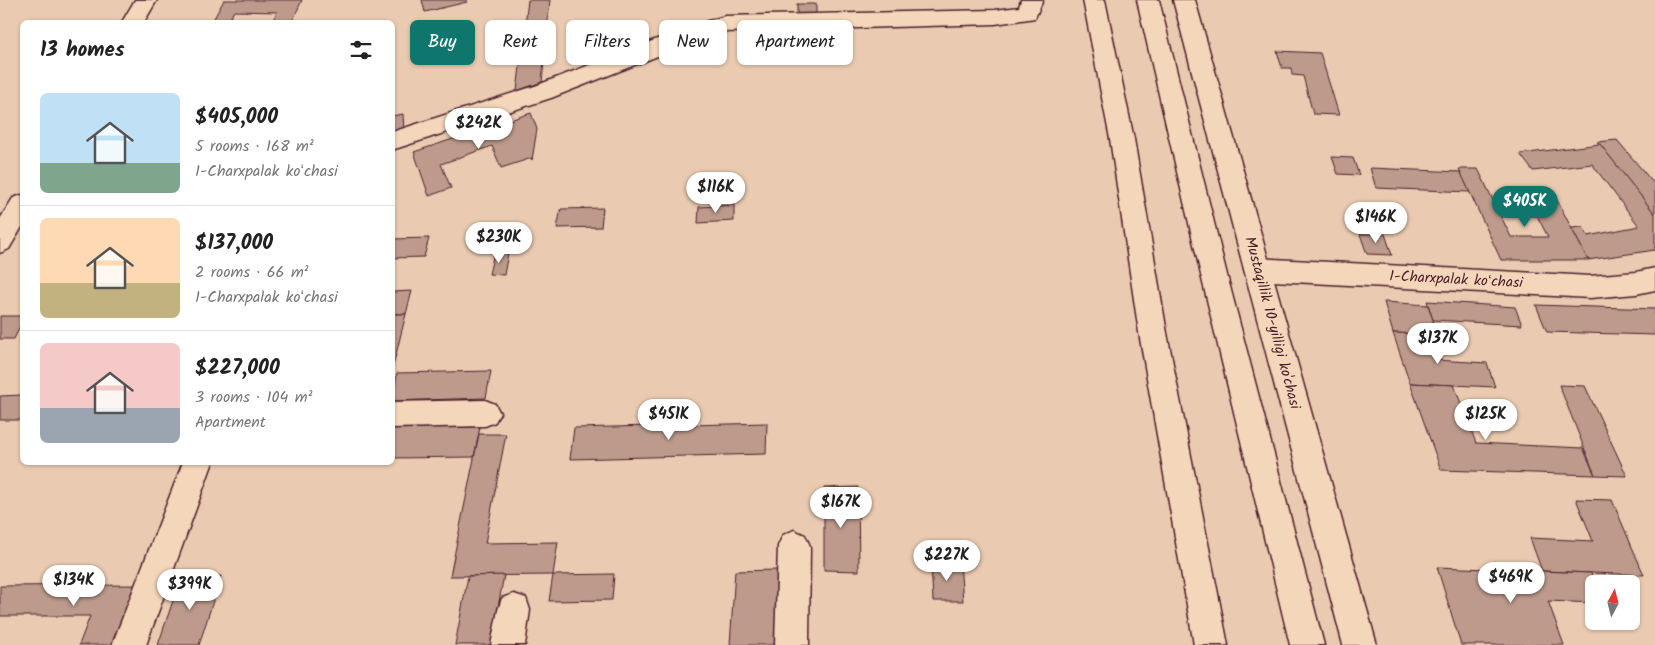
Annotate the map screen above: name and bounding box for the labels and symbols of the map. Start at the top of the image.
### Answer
pin: $242K [444,108,514,150]
pin: $116K [681,172,751,214]
pin: $405K [1490,186,1560,228]
pin: $146K [1341,202,1411,244]
pin: $230K [464,222,534,264]
street label: Mustaqillik 10-yilligi ko'chasi [1237,234,1307,413]
street label: 1-Charxpalak koʻchasi [1389,265,1525,296]
pin: $137K [1403,322,1473,365]
pin: $451K [634,398,704,441]
pin: $125K [1451,398,1521,441]
pin: $167K [806,486,876,529]
pin: $227K [912,540,982,582]
pin: $469K [1476,562,1546,604]
pin: $134K [39,564,109,607]
pin: $399K [155,568,225,611]
north arrow [1585,575,1640,630]

